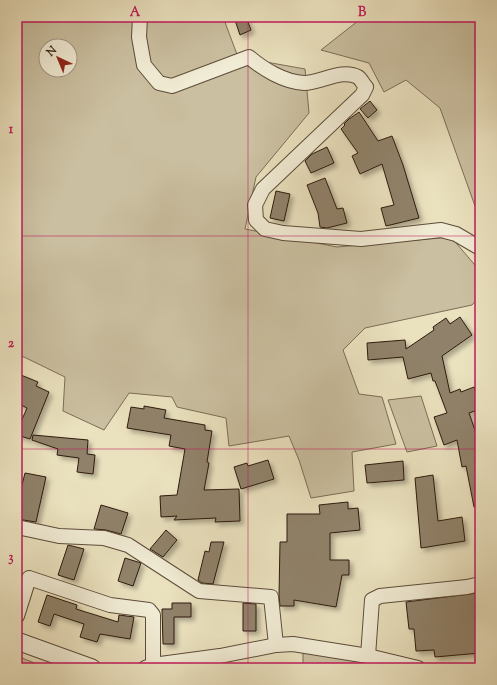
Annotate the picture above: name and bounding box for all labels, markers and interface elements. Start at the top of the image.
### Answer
text: A [130,4,141,22]
text: B [358,4,367,22]
north arrow [38,38,78,78]
text: N [42,43,61,61]
text: 1 [9,121,14,139]
text: 2 [8,335,15,353]
text: 3 [8,549,14,567]

